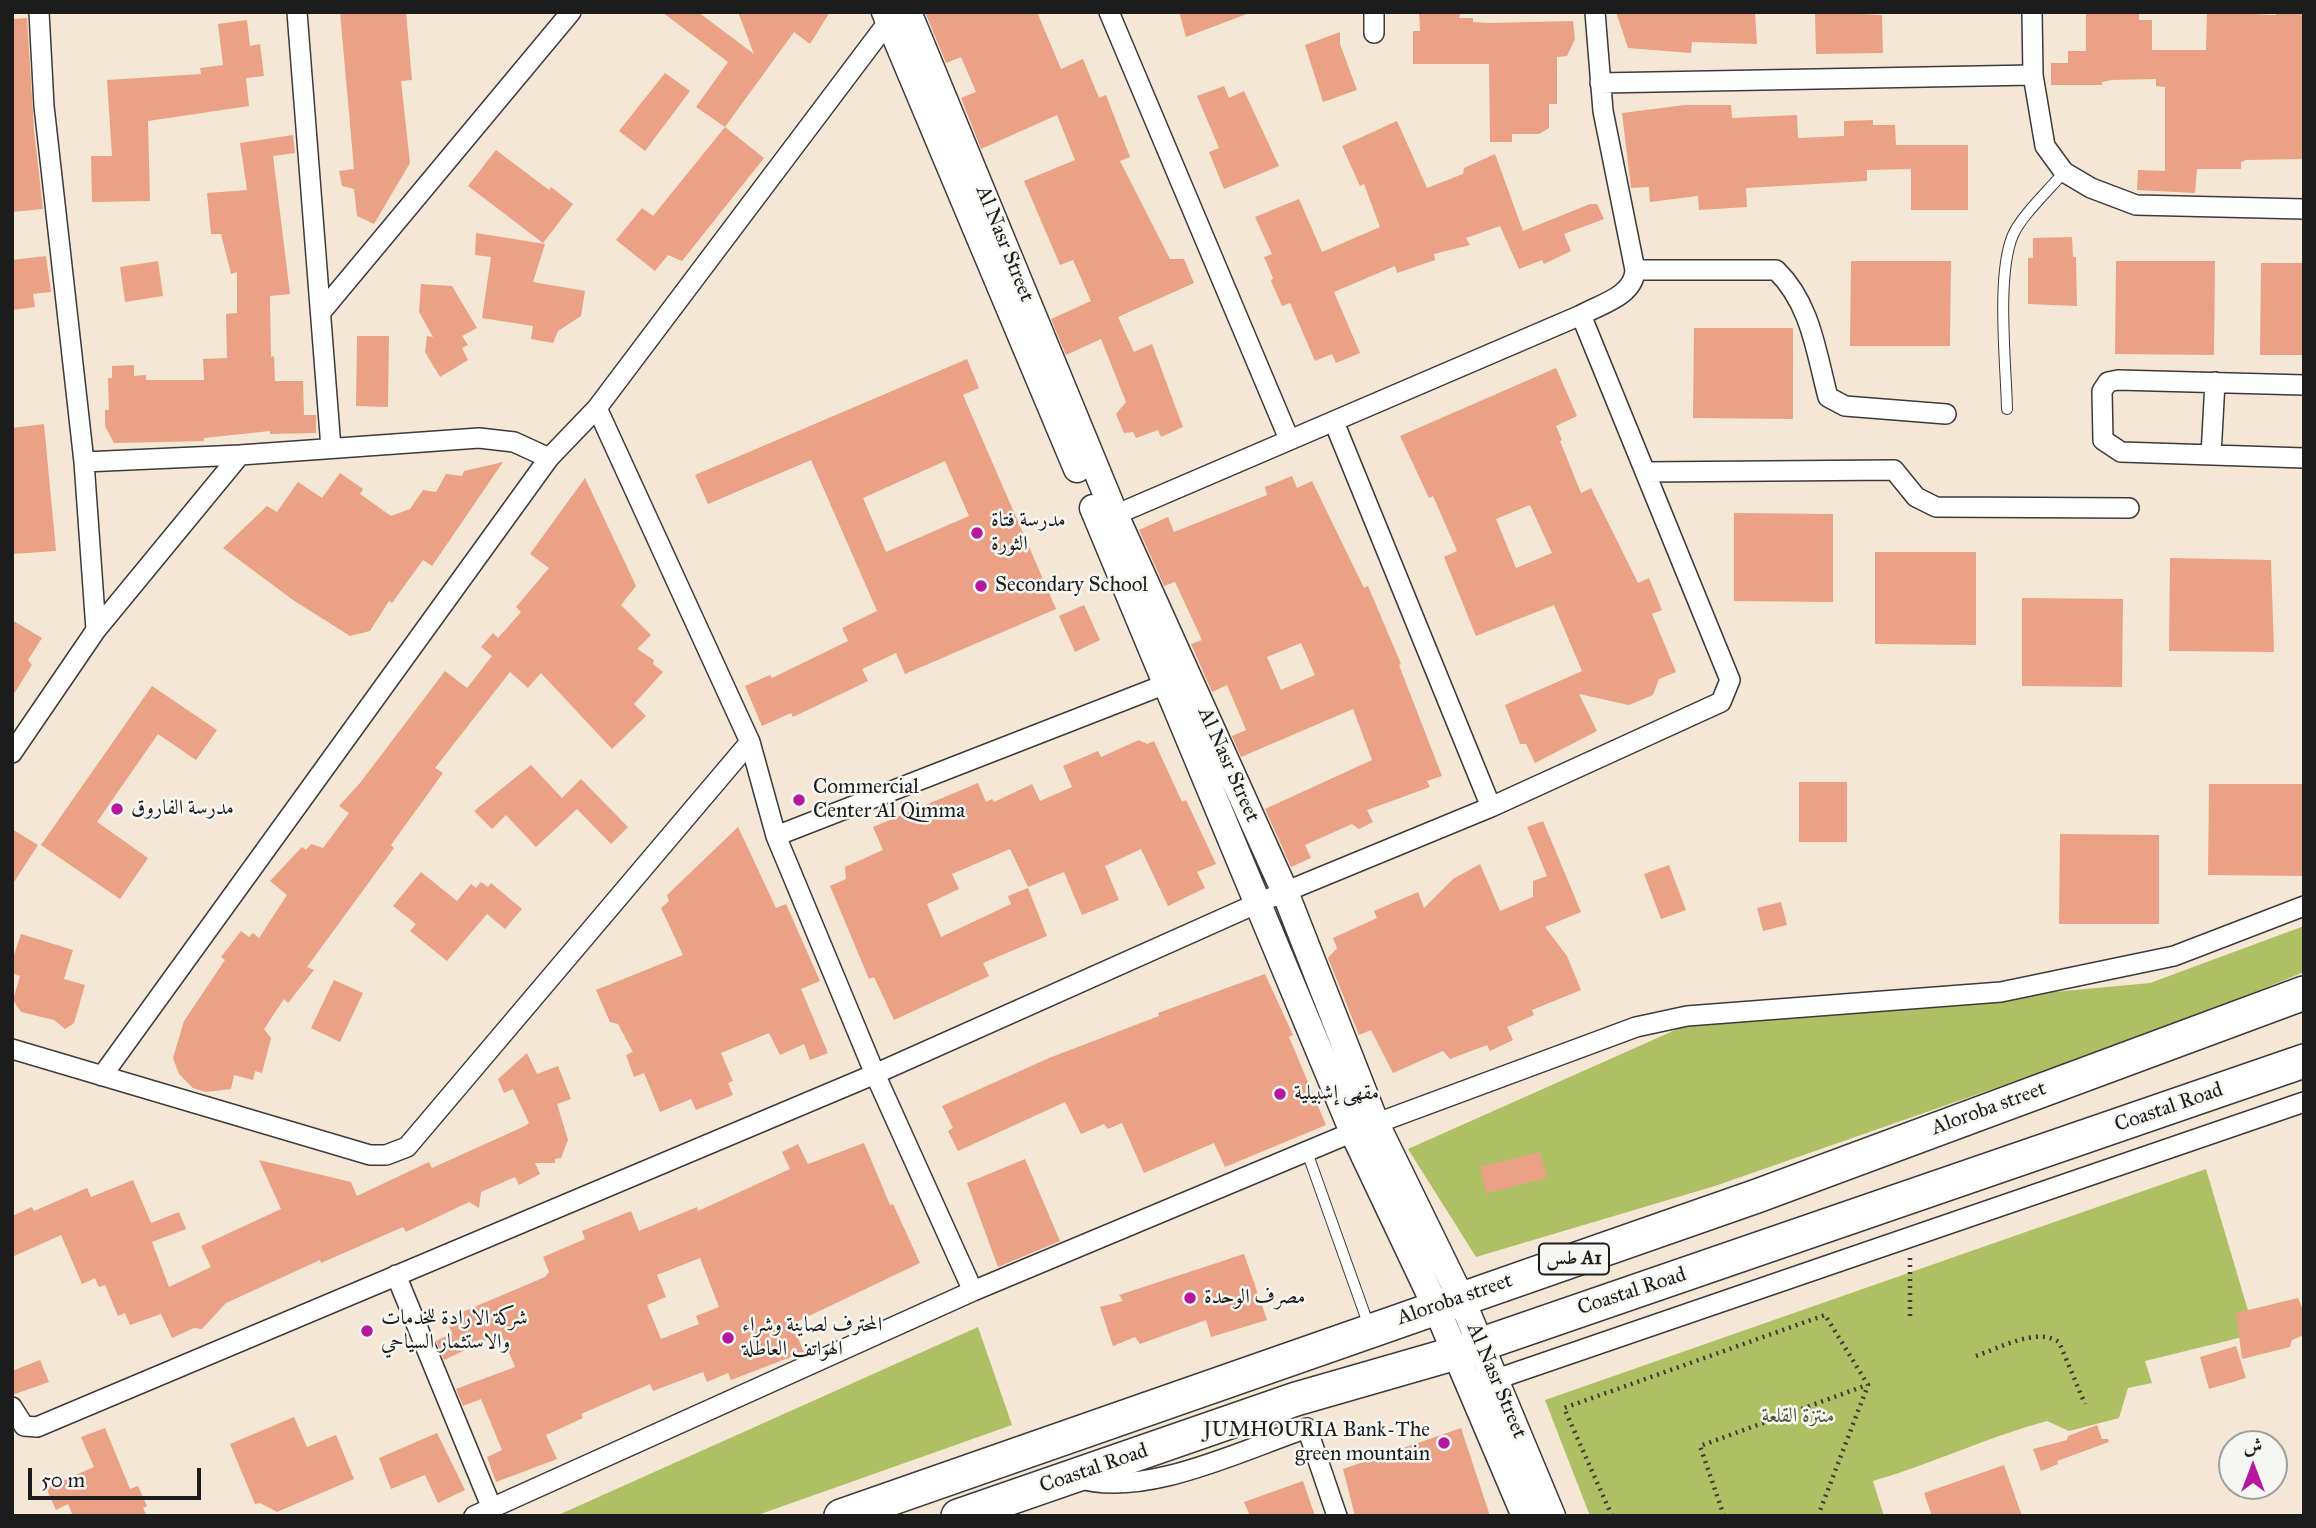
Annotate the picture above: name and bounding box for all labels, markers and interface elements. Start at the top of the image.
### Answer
street label: Al Nasr Street [969,182,1039,306]
place label: مدرسة فتاة الثورة [991,508,1066,558]
marker: مدرسة فتاة الثورة [969,525,985,541]
place label: Secondary School [995,573,1148,599]
marker: Secondary School [973,578,989,594]
street label: Al Nasr Street [1192,704,1264,826]
place label: Commercial Center Al Qimma [813,775,965,825]
marker: Commercial Center Al Qimma [791,792,807,808]
place label: مدرسة الفاروق [131,796,234,822]
marker: مدرسة الفاروق [109,801,125,817]
street label: Aloroba street [1928,1077,2050,1141]
street label: Coastal Road [2112,1078,2226,1138]
place label: مقهى إشبيلية [1294,1081,1379,1107]
marker: مقهى إشبيلية [1272,1086,1288,1102]
road number: طس A1 [1539,1244,1609,1274]
street label: Coastal Road [1574,1263,1690,1321]
street label: Aloroba street [1394,1269,1516,1331]
place label: مصرف الوحدة [1204,1285,1305,1311]
marker: مصرف الوحدة [1182,1290,1198,1306]
place label: شركة الارادة للخدمات والاستثمار السياحي [381,1306,528,1356]
place label: المحترف لصاينة وشراء الهواتف العاطلة [742,1313,882,1363]
street label: Al Nasr Street [1460,1320,1532,1442]
marker: شركة الارادة للخدمات والاستثمار السياحي [359,1323,375,1339]
marker: المحترف لصاينة وشراء الهواتف العاطلة [720,1330,736,1346]
park label: منتزة القلعة [1761,1404,1835,1430]
place label: JUMHOURIA Bank-The green mountain [1203,1418,1430,1468]
north arrow [2218,1430,2288,1500]
text: ش [2244,1434,2262,1457]
marker: JUMHOURIA Bank-The green mountain [1436,1435,1452,1451]
street label: Coastal Road [1037,1439,1151,1499]
scale bar [32,1454,205,1498]
text: 50 m [41,1467,85,1493]

